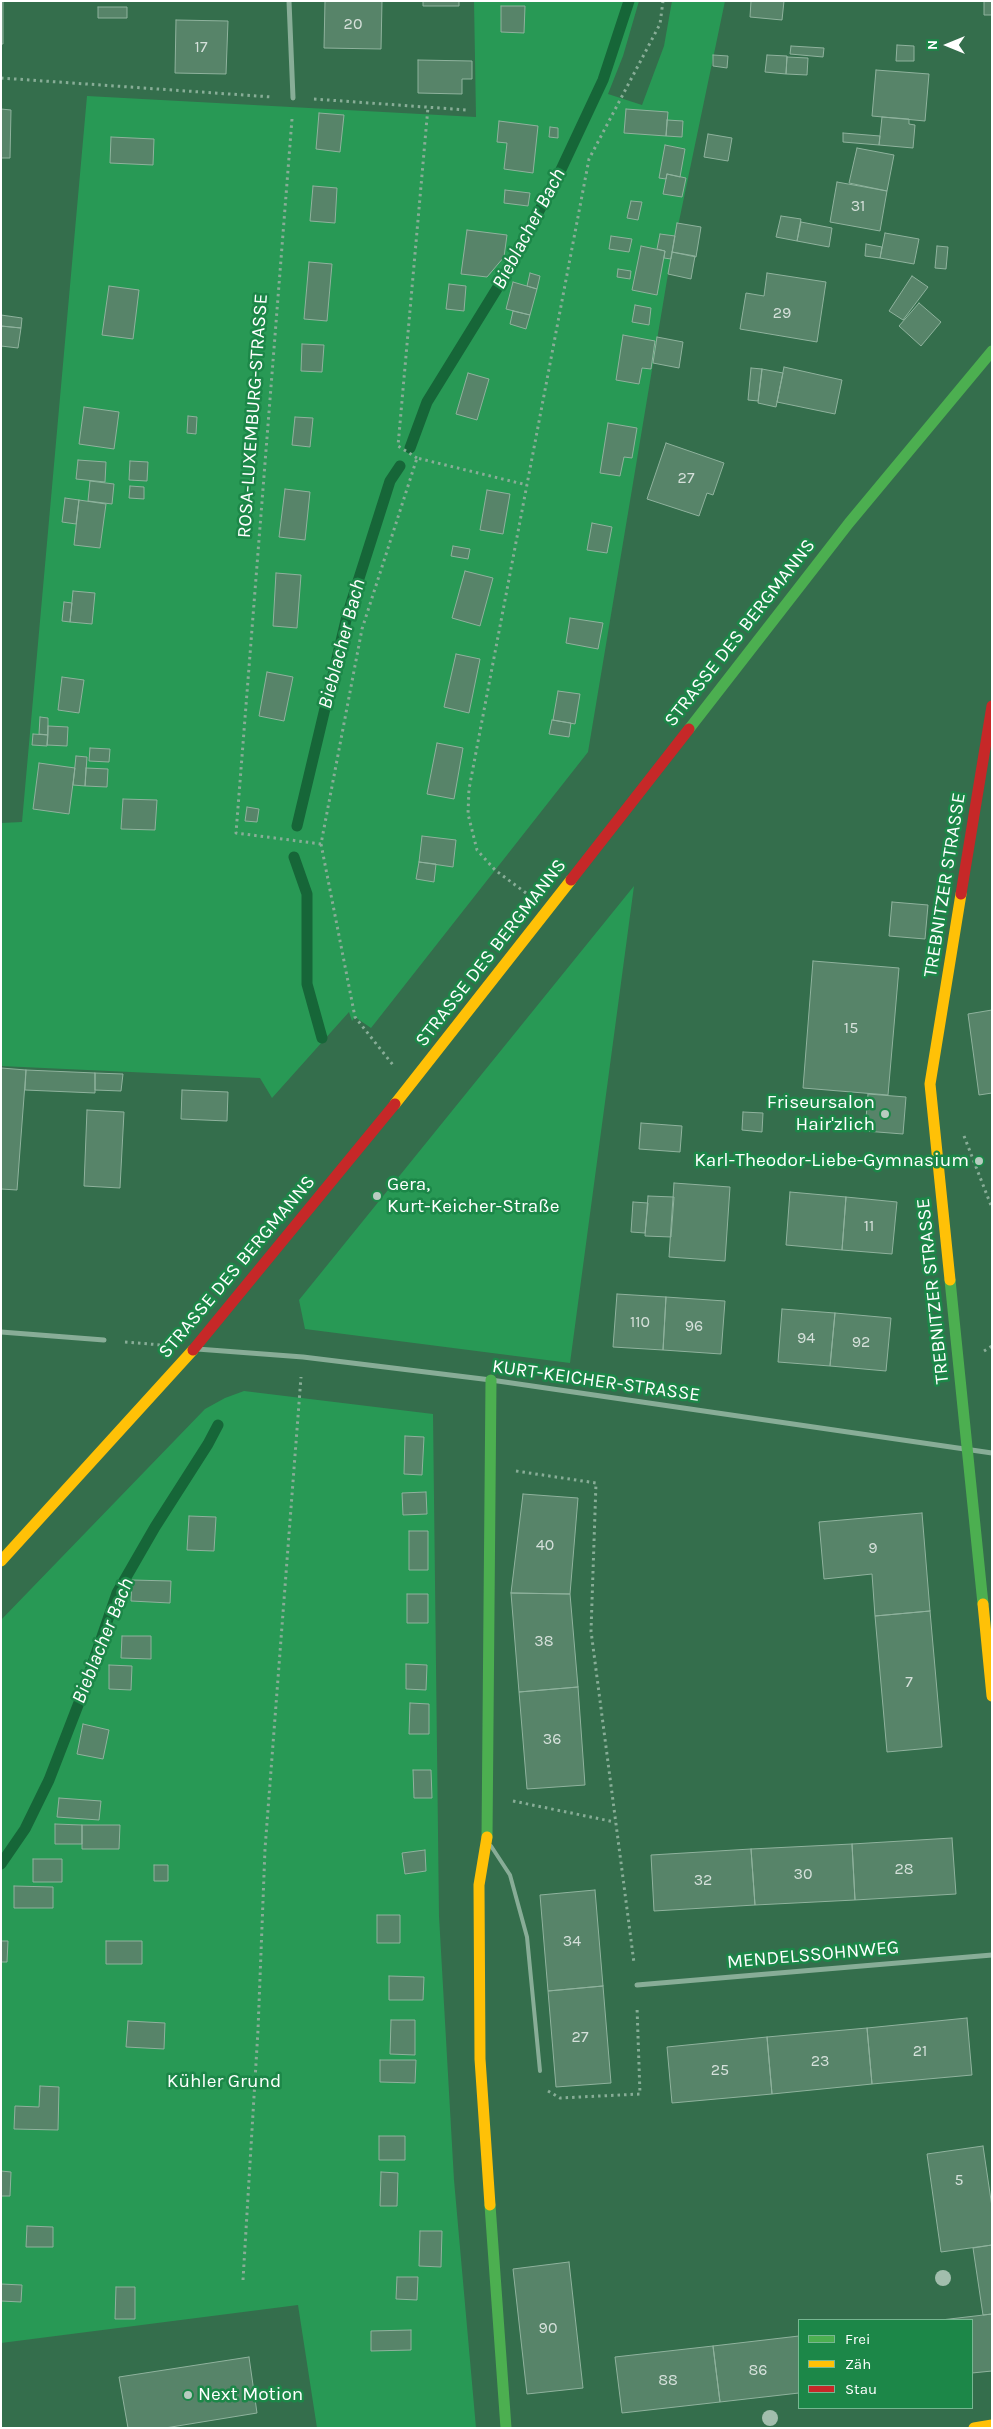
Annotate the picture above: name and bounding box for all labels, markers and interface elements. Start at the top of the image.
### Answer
house number: 20 [344,14,362,34]
north arrow [923,20,973,70]
house number: 17 [195,37,207,57]
text: N [924,40,941,50]
water label: Bieblacher Bach [487,164,571,294]
house number: 31 [851,196,865,216]
street label: ROSA-LUXEMBURG-STRASSE [233,293,273,539]
house number: 29 [773,303,791,323]
house number: 27 [678,468,694,488]
street label: STRASSE DES BERGMANNS [660,535,820,731]
water label: Bieblacher Bach [313,576,371,712]
street label: TREBNITZER STRASSE [919,791,971,979]
street label: STRASSE DES BERGMANNS [411,855,571,1051]
house number: 15 [844,1018,858,1038]
place label: Friseursalon Hair'zlich [767,1092,875,1136]
marker: Friseursalon Hair'zlich [879,1108,891,1120]
place label: Karl-Theodor-Liebe-Gymnasium [694,1150,969,1172]
marker: Karl-Theodor-Liebe-Gymnasium [973,1155,985,1167]
street label: STRASSE DES BERGMANNS [154,1171,320,1363]
place label: Gera, Kurt-Keicher-Straße [387,1174,560,1218]
marker: Gera, Kurt-Keicher-Straße [371,1190,383,1202]
street label: TREBNITZER STRASSE [912,1197,954,1385]
house number: 11 [864,1216,874,1236]
house number: 110 [630,1312,650,1332]
house number: 96 [685,1316,703,1336]
house number: 94 [797,1328,815,1348]
house number: 92 [852,1332,870,1352]
street label: KURT-KEICHER-STRASSE [491,1355,701,1407]
house number: 40 [536,1535,554,1555]
house number: 9 [868,1538,878,1558]
water label: Bieblacher Bach [67,1575,139,1707]
house number: 38 [534,1631,554,1651]
house number: 7 [905,1672,913,1692]
house number: 36 [543,1729,561,1749]
house number: 28 [894,1859,914,1879]
house number: 30 [794,1864,812,1884]
house number: 32 [694,1870,712,1890]
house number: 34 [563,1931,581,1951]
street label: MENDELSSOHNWEG [726,1936,900,1974]
house number: 27 [572,2027,588,2047]
house number: 21 [913,2041,927,2061]
house number: 23 [811,2051,829,2071]
house number: 25 [711,2060,729,2080]
park label: Kühler Grund [167,2071,281,2093]
house number: 5 [954,2170,964,2190]
house number: 90 [539,2318,557,2338]
legend [798,2319,973,2409]
text: Frei [845,2330,870,2348]
text: Zäh [845,2355,871,2373]
house number: 86 [749,2360,767,2380]
house number: 88 [658,2370,678,2390]
text: Stau [845,2380,877,2398]
place label: Next Motion [198,2384,303,2406]
marker: Next Motion [182,2389,194,2401]

